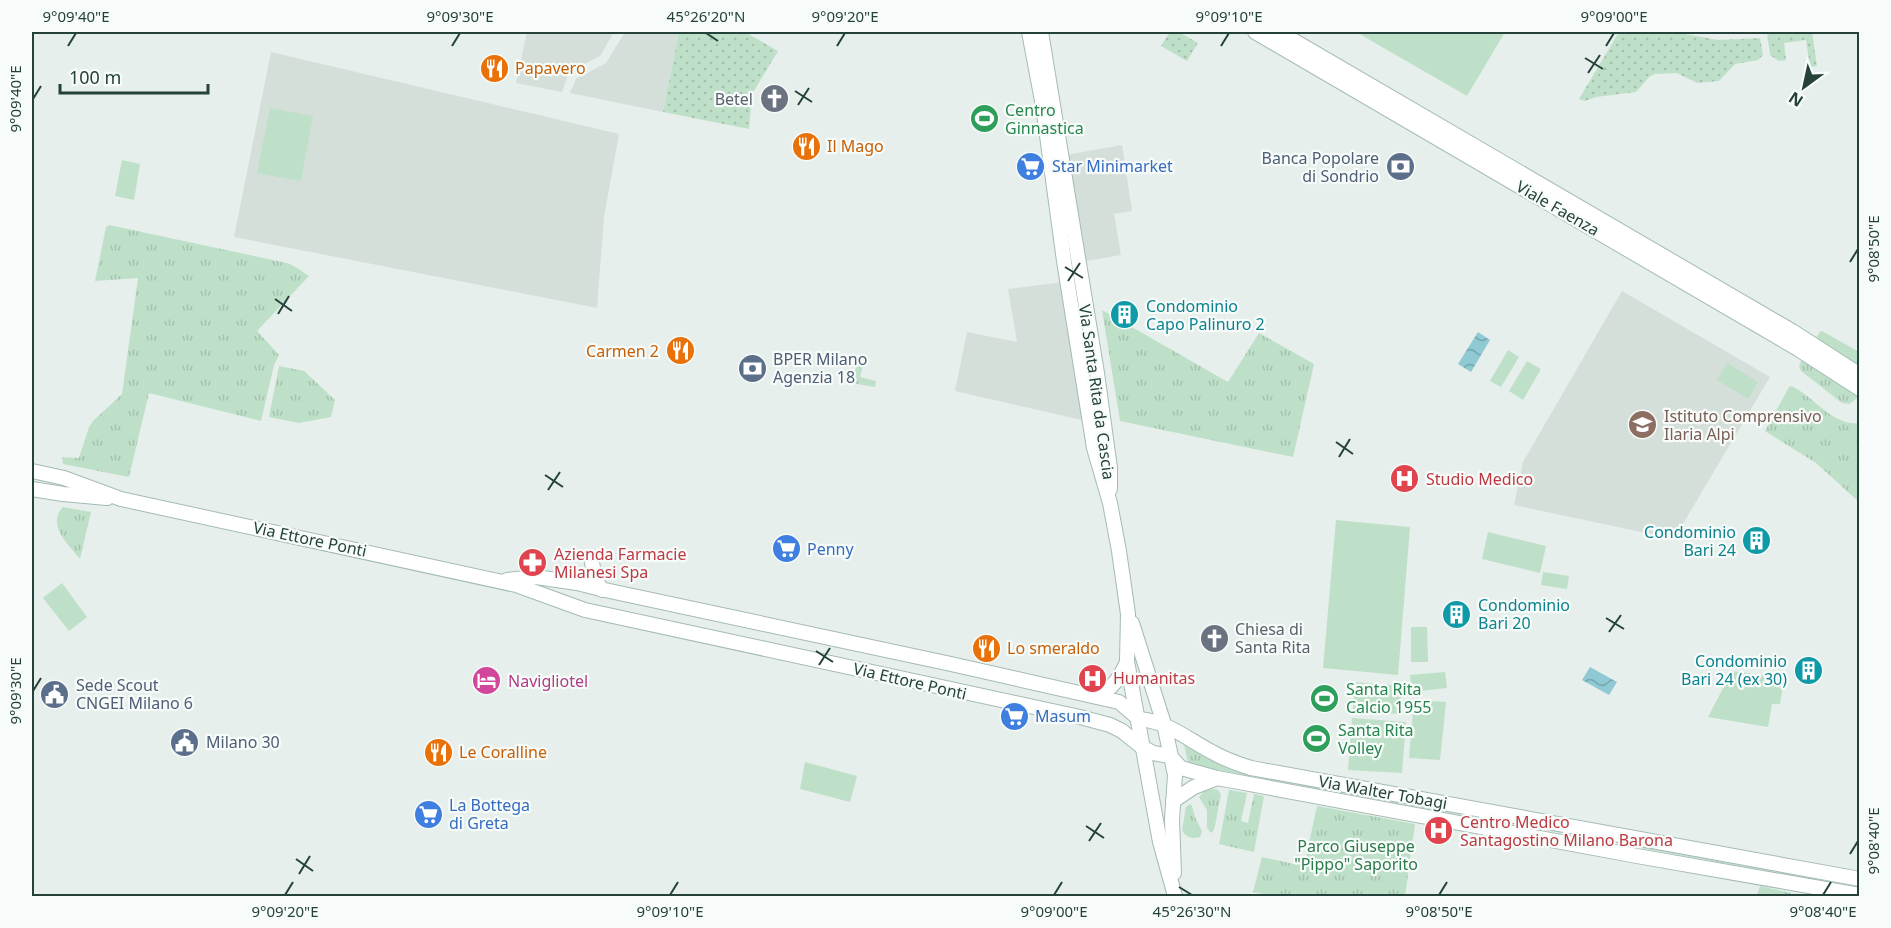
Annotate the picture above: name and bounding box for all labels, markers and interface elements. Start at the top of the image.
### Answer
text: 9°09'40"E [42,6,110,26]
text: 9°09'30"E [426,6,494,26]
text: 45°26'20"N [667,6,745,26]
text: 9°09'20"E [811,6,879,26]
text: 9°09'10"E [1195,6,1263,26]
text: 9°09'00"E [1580,6,1648,26]
restaurant icon: Papavero [478,52,510,84]
scale bar [60,57,208,95]
place label: Papavero [515,57,586,79]
north arrow [1774,57,1834,117]
text: 9°09'40"E [5,65,25,133]
text: 100 m [69,65,121,89]
church icon: Betel [758,83,790,115]
text: N [1784,87,1807,112]
place label: Betel [715,88,753,110]
place label: Centro Ginnastica [1005,99,1084,139]
sports icon: Centro Ginnastica [968,103,1000,135]
restaurant icon: Il Mago [790,130,822,162]
place label: Il Mago [827,135,884,157]
place label: Banca Popolare di Sondrio [1262,147,1379,187]
supermarket icon: Star Minimarket [1015,150,1047,182]
bank icon: Banca Popolare di Sondrio [1384,151,1416,183]
place label: Star Minimarket [1052,155,1173,177]
street label: Viale Faenza [1512,175,1604,241]
text: 9°08'50"E [1863,215,1883,283]
place label: Condominio Capo Palinuro 2 [1146,295,1265,335]
building icon: Condominio Capo Palinuro 2 [1109,299,1141,331]
street label: Via Santa Rita da Cascia [1074,303,1120,481]
restaurant icon: Carmen 2 [664,335,696,367]
place label: Carmen 2 [586,340,659,362]
place label: BPER Milano Agenzia 18 [773,348,867,388]
bank icon: BPER Milano Agenzia 18 [736,352,768,384]
place label: Istituto Comprensivo Ilaria Alpi [1664,405,1822,445]
school or university icon: Istituto Comprensivo Ilaria Alpi [1627,409,1659,441]
hospital icon: Studio Medico [1389,463,1421,495]
place label: Studio Medico [1426,468,1533,490]
street label: Via Ettore Ponti [251,516,369,562]
place label: Condominio Bari 24 [1644,521,1736,561]
building icon: Condominio Bari 24 [1741,525,1773,557]
supermarket icon: Penny [770,533,802,565]
place label: Penny [807,538,854,560]
place label: Azienda Farmacie Milanesi Spa [554,543,686,583]
pharmacy icon: Azienda Farmacie Milanesi Spa [517,547,549,579]
place label: Condominio Bari 20 [1478,594,1570,634]
building icon: Condominio Bari 20 [1441,598,1473,630]
place label: Chiesa di Santa Rita [1235,618,1310,658]
church icon: Chiesa di Santa Rita [1198,622,1230,654]
restaurant icon: Lo smeraldo [970,632,1002,664]
place label: Lo smeraldo [1007,637,1100,659]
place label: Condominio Bari 24 (ex 30) [1681,650,1787,690]
building icon: Condominio Bari 24 (ex 30) [1792,654,1824,686]
text: 9°09'30"E [5,657,25,725]
street label: Via Ettore Ponti [851,657,969,705]
hospital icon: Humanitas [1076,662,1108,694]
hotel icon: Navigliotel [471,665,503,697]
place label: Humanitas [1113,667,1195,689]
place label: Navigliotel [508,670,588,692]
place label: Sede Scout CNGEI Milano 6 [76,674,193,714]
public building icon: Sede Scout CNGEI Milano 6 [39,678,71,710]
place label: Santa Rita Calcio 1955 [1346,678,1431,718]
sports icon: Santa Rita Calcio 1955 [1309,682,1341,714]
supermarket icon: Masum [998,700,1030,732]
place label: Masum [1035,705,1091,727]
place label: Santa Rita Volley [1338,719,1413,759]
sports icon: Santa Rita Volley [1301,723,1333,755]
public building icon: Milano 30 [169,726,201,758]
place label: Milano 30 [206,731,280,753]
restaurant icon: Le Coralline [422,736,454,768]
place label: Le Coralline [459,741,547,763]
street label: Via Walter Tobagi [1317,770,1449,814]
place label: La Bottega di Greta [449,794,530,834]
supermarket icon: La Bottega di Greta [412,798,444,830]
text: 9°08'40"E [1863,807,1883,875]
place label: Centro Medico Santagostino Milano Barona [1460,811,1673,851]
hospital icon: Centro Medico Santagostino Milano Barona [1423,815,1455,847]
park label: Parco Giuseppe "Pippo" Saporito [1294,835,1418,875]
text: 9°09'20"E [251,901,319,921]
text: 9°09'10"E [636,901,704,921]
text: 9°09'00"E [1020,901,1088,921]
text: 45°26'30"N [1153,901,1231,921]
text: 9°08'50"E [1405,901,1473,921]
text: 9°08'40"E [1789,901,1857,921]

